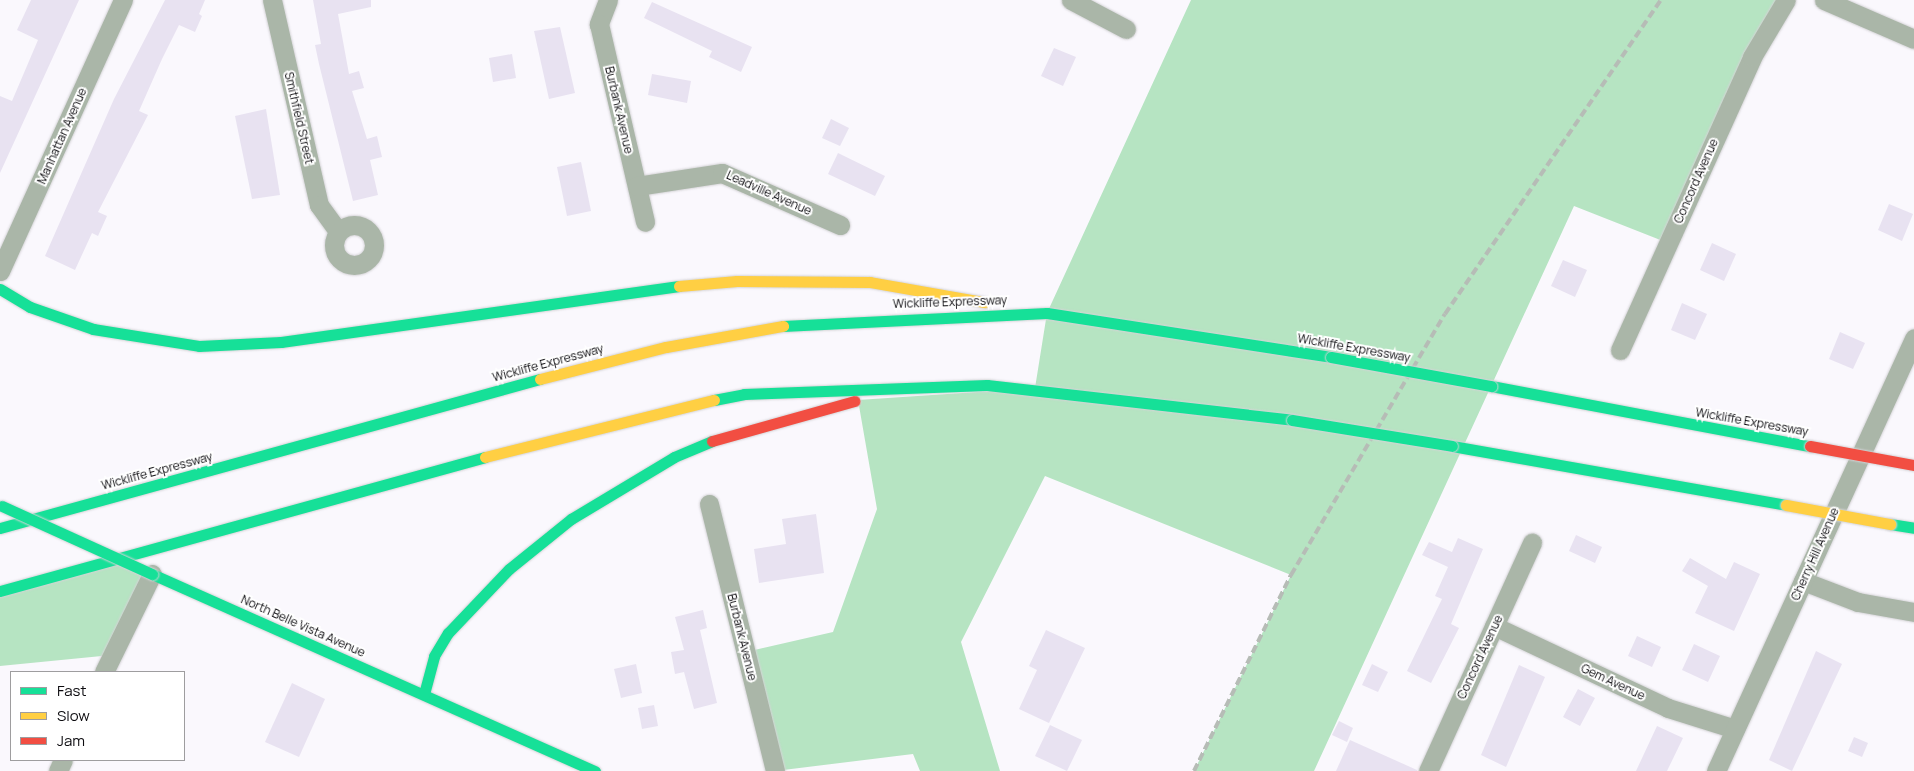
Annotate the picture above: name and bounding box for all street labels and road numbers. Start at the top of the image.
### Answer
street label: Burbank Avenue [602,65,636,155]
street label: Smithfield Street [281,71,317,165]
street label: Manhattan Avenue [34,86,90,186]
street label: Concord Avenue [1671,136,1721,226]
street label: Leadville Avenue [724,168,814,218]
street label: Wickliffe Expressway [893,293,1007,311]
street label: Wickliffe Expressway [1296,331,1412,365]
street label: Wickliffe Expressway [491,341,605,385]
street label: Wickliffe Expressway [1694,405,1810,439]
street label: Wickliffe Expressway [100,449,214,493]
street label: Cherry Hill Avenue [1788,505,1842,603]
street label: North Belle Vista Avenue [239,592,367,660]
street label: Burbank Avenue [724,592,760,682]
street label: Concord Avenue [1454,613,1506,701]
street label: Gem Avenue [1579,661,1647,703]

